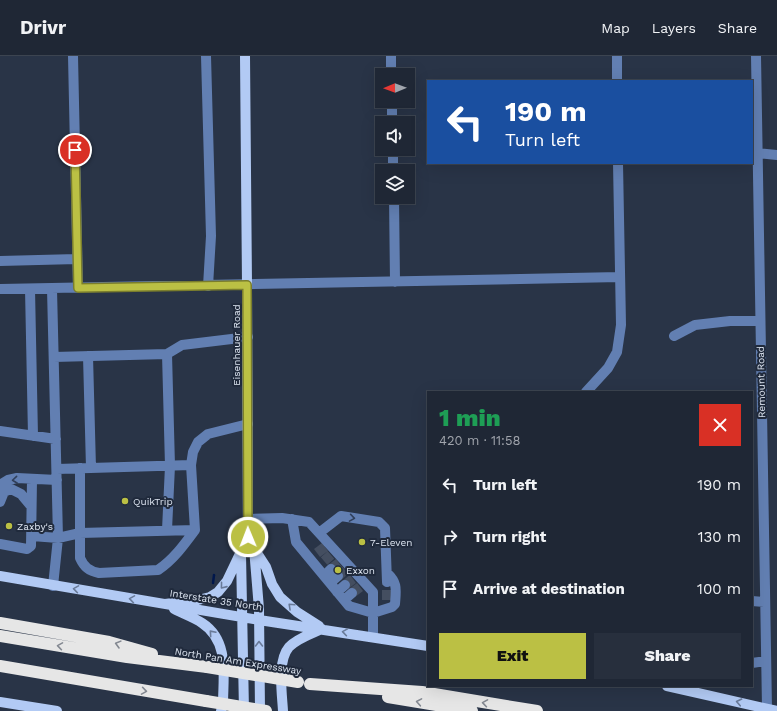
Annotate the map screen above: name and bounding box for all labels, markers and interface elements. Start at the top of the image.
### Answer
text: Drivr [20,16,66,39]
text: Map [601,20,630,36]
text: Layers [652,20,696,36]
text: Share [718,20,757,36]
north arrow [375,68,415,108]
map controls [375,68,415,204]
text: 190 m [505,95,587,128]
icon: left [439,96,491,148]
button: sound [375,116,415,156]
text: Turn left [505,129,580,150]
pin [58,133,92,167]
icon: arrive [64,139,86,161]
button: layers [375,164,415,204]
street label: Eisenhauer Road [231,304,242,386]
street label: Remount Road [755,346,767,418]
text: 1 min [439,404,501,432]
button: close [699,404,741,446]
text: 420 m · 11:58 [439,433,521,448]
icon: left [439,474,461,496]
one-way arrow [12,475,18,484]
text: Turn left [473,476,537,494]
text: 190 m [697,476,741,494]
marker: QuikTrip [120,496,130,506]
place label: QuikTrip [133,496,173,507]
one-way arrow [349,513,355,522]
position arrow [227,516,269,558]
marker: Zaxby's [4,521,14,531]
place label: Zaxby's [17,521,53,532]
icon: right [439,526,461,548]
text: Turn right [473,528,546,546]
text: 130 m [698,528,741,546]
marker: 7-Eleven [357,537,367,547]
place label: 7-Eleven [370,537,412,548]
marker: Exxon [333,565,343,575]
place label: Exxon [346,565,375,576]
icon: arrive [439,578,461,600]
text: Arrive at destination [473,580,625,598]
text: 100 m [697,580,741,598]
one-way arrow [220,582,227,589]
one-way arrow [72,586,79,594]
street label: Interstate 35 North [169,587,263,613]
one-way arrow [129,595,135,604]
one-way arrow [288,604,295,611]
one-way arrow [342,628,348,637]
one-way arrow [210,630,217,638]
button: Exit [439,633,586,679]
button: Share [594,633,741,679]
one-way arrow [115,640,122,649]
one-way arrow [255,641,263,647]
one-way arrow [57,642,64,651]
street label: North Pan Am Expressway [174,646,303,677]
one-way arrow [141,686,147,695]
one-way arrow [416,698,422,707]
one-way arrow [736,698,742,706]
one-way arrow [482,699,488,708]

